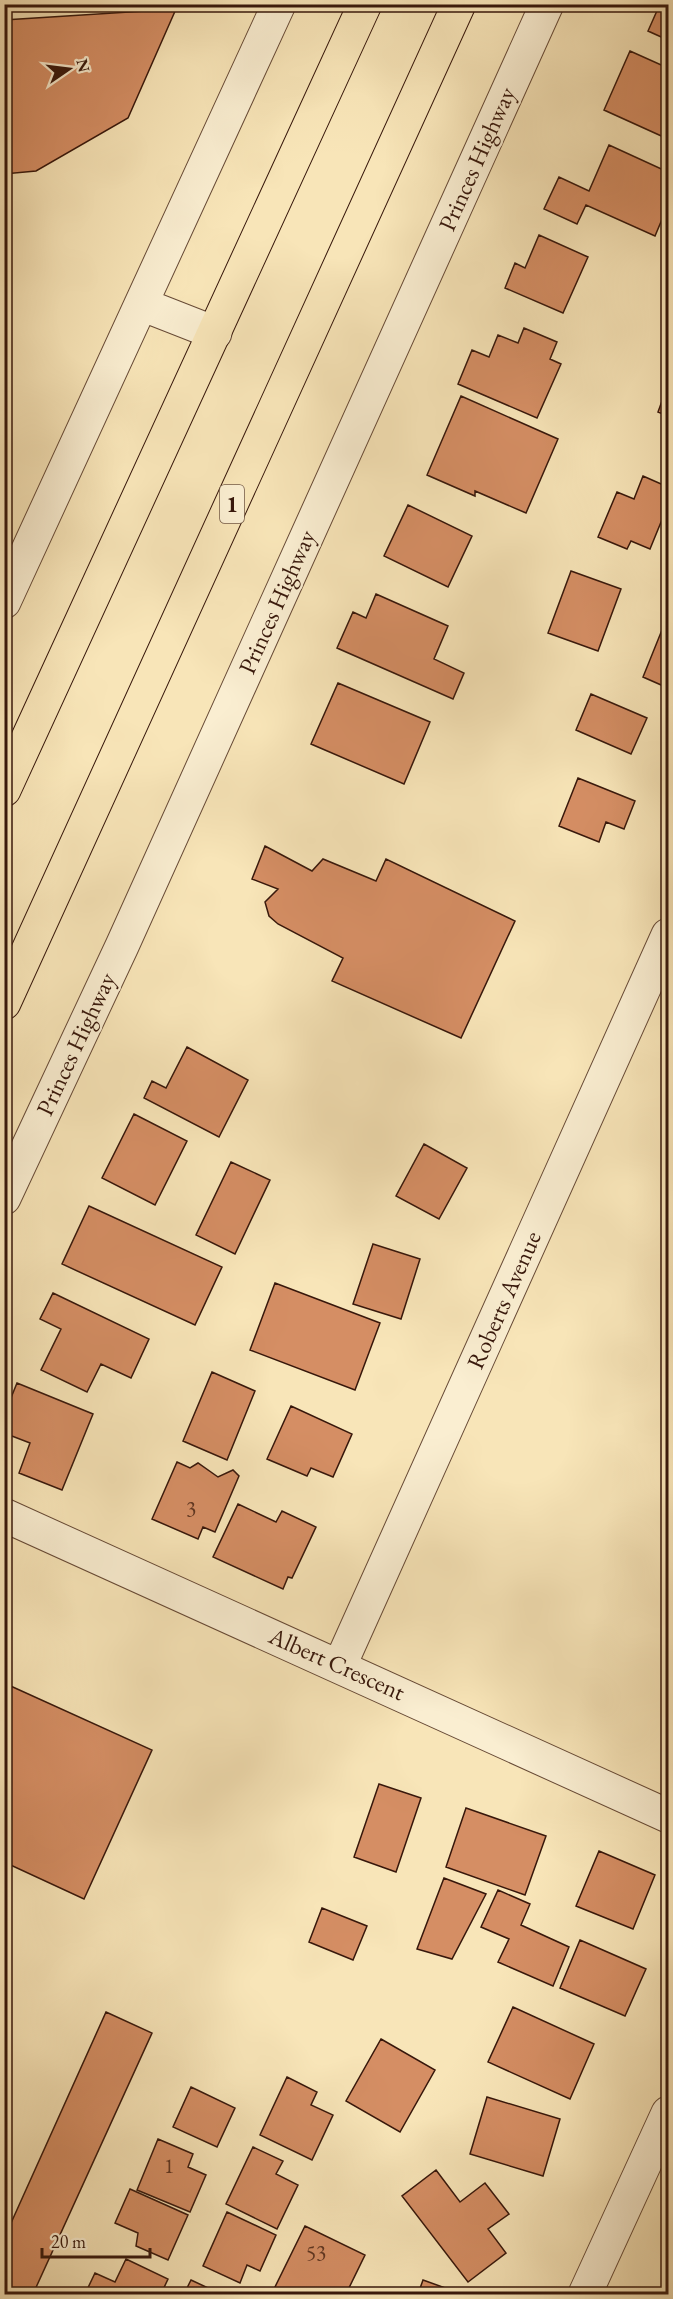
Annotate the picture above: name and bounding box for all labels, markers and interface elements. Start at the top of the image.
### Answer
north arrow [39,39,99,99]
text: N [71,57,95,74]
street label: Princes Highway [431,81,522,236]
road number: 1 [220,485,244,523]
street label: Princes Highway [231,524,322,679]
street label: Princes Highway [29,967,122,1120]
street label: Roberts Avenue [459,1226,548,1374]
house number: 3 [186,1495,196,1522]
street label: Albert Crescent [264,1619,410,1707]
house number: 1 [164,2152,174,2179]
scale bar [42,2221,150,2259]
text: 20 m [51,2230,86,2253]
house number: 53 [306,2239,326,2266]

